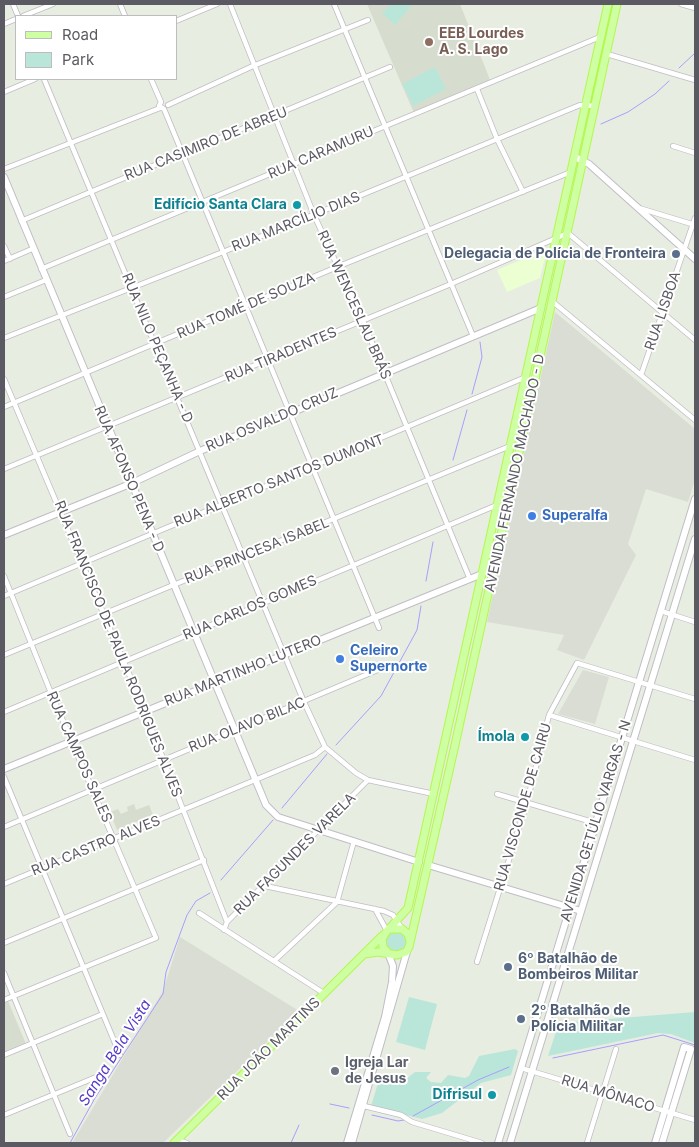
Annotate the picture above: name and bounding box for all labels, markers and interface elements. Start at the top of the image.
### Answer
legend [15,15,178,80]
text: Road [62,25,98,44]
place label: EEB Lourdes A. S. Lago [439,26,524,58]
marker: EEB Lourdes A. S. Lago [423,36,435,48]
text: Park [62,50,94,69]
street label: RUA CASIMIRO DE ABREU [122,104,290,184]
street label: RUA CARAMURU [265,123,377,183]
street label: RUA MARCÍLIO DIAS [229,189,363,255]
place label: Edifício Santa Clara [154,197,287,213]
marker: Edifício Santa Clara [291,199,303,211]
street label: RUA WENCESLAU BRÁS [313,228,395,382]
place label: Delegacia de Polícia de Fronteira [444,246,666,262]
marker: Delegacia de Polícia de Fronteira [670,248,682,260]
street label: RUA TOMÉ DE SOUZA [175,269,317,343]
street label: RUA LISBOA [642,269,684,353]
street label: RUA NILO PEÇANHA - D [118,271,196,425]
street label: RUA TIRADENTES [223,324,339,386]
street label: AVENIDA FERNANDO MACHADO - D [482,352,548,594]
street label: RUA OSVALDO CRUZ [203,385,341,455]
street label: RUA AFONSO PENA - D [90,403,168,555]
street label: RUA ALBERTO SANTOS DUMONT [172,431,386,531]
street label: RUA FRANCISCO DE PAULA RODRIGUES ALVES [51,498,185,800]
place label: Superalfa [542,508,608,524]
marker: Superalfa [526,510,538,522]
street label: RUA PRINCESA ISABEL [182,514,332,588]
street label: RUA CARLOS GOMES [181,572,319,644]
street label: RUA MARTINHO LUTERO [162,632,324,710]
place label: Celeiro Supernorte [350,643,427,676]
marker: Celeiro Supernorte [334,653,346,665]
street label: RUA CAMPOS SALES [43,689,115,825]
street label: RUA OLAVO BILAC [186,694,308,756]
street label: AVENIDA GETÚLIO VARGAS - N [557,718,635,924]
street label: RUA VISCONDE DE CAIRU [491,721,555,893]
place label: Ímola [478,729,515,745]
marker: Ímola [519,731,531,743]
street label: RUA FAGUNDES VARELA [231,790,359,918]
street label: RUA CASTRO ALVES [29,812,163,880]
place label: 6º Batalhão de Bombeiros Militar [518,951,638,984]
marker: 6º Batalhão de Bombeiros Militar [502,961,514,973]
street label: RUA JOÃO MARTINS [214,994,324,1104]
water label: Sanga Bela Vista [75,997,155,1109]
place label: 2º Batalhão de Polícia Militar [531,1003,630,1036]
marker: 2º Batalhão de Polícia Militar [515,1013,527,1025]
place label: Igreja Lar de Jesus [345,1055,408,1088]
marker: Igreja Lar de Jesus [329,1065,341,1077]
street label: RUA MÔNACO [559,1072,657,1116]
place label: Difrisul [433,1087,482,1103]
marker: Difrisul [486,1089,498,1101]

